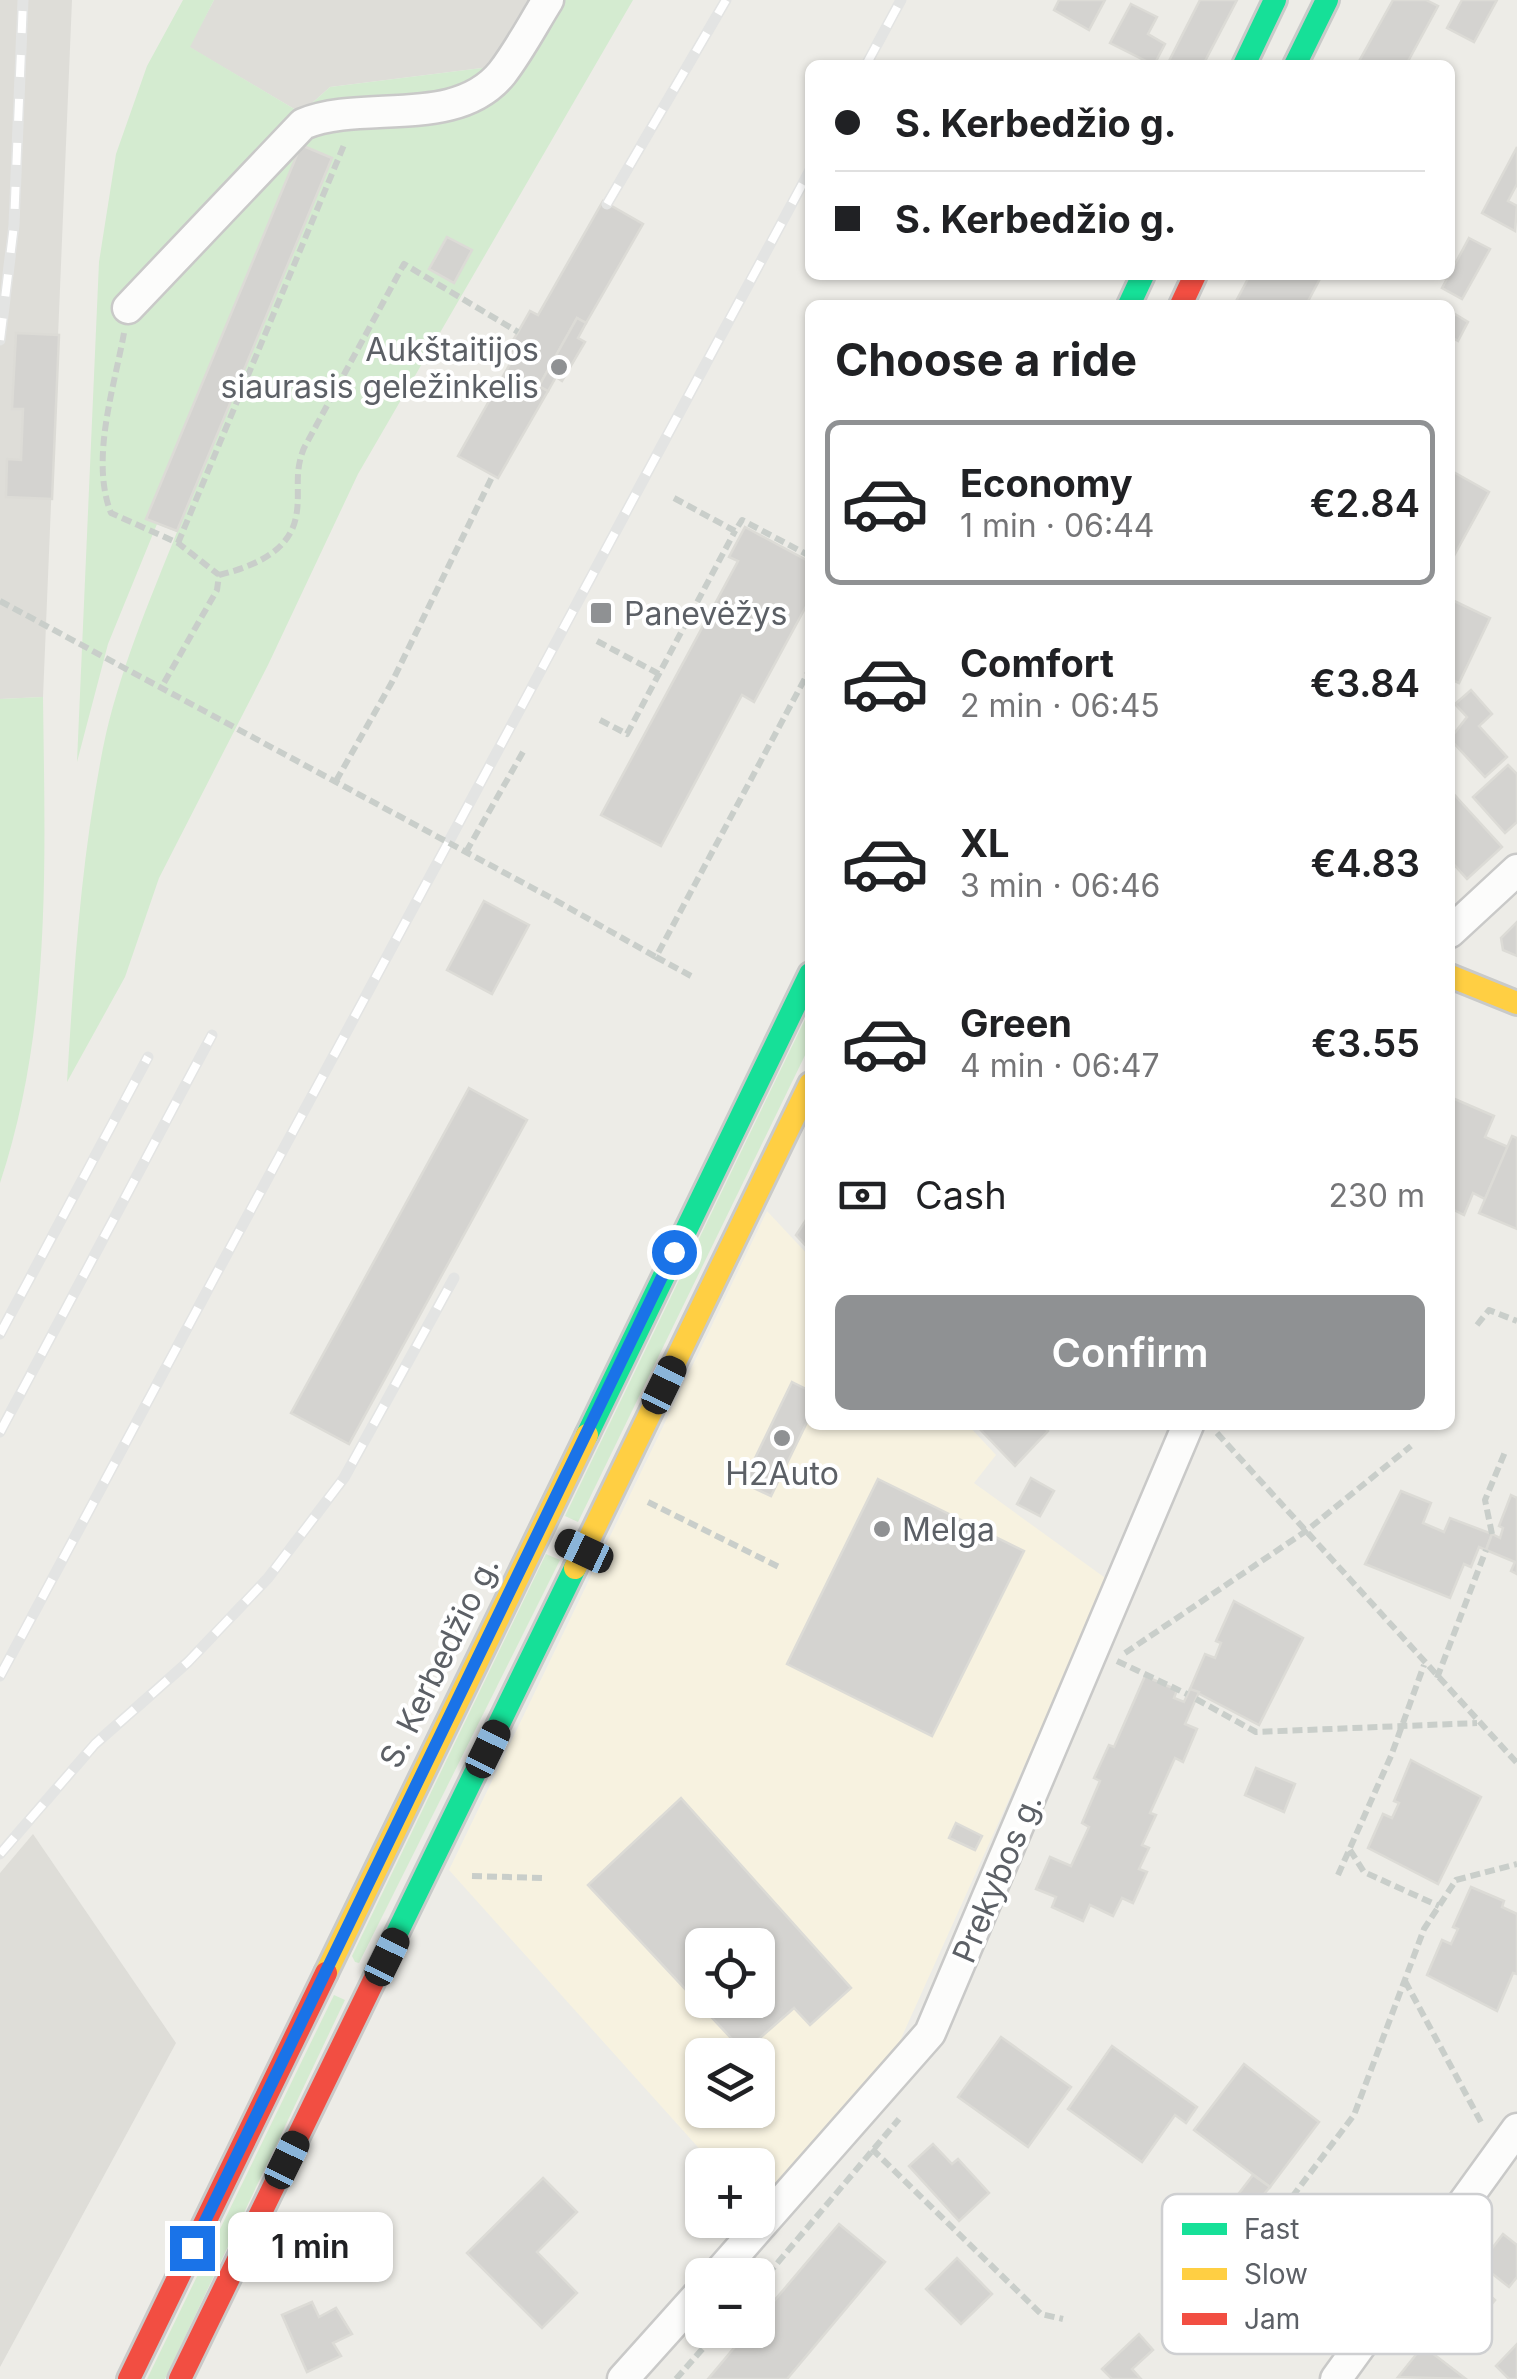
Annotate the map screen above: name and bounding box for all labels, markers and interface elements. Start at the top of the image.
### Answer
text: S. Kerbedžio g. [895,100,1177,146]
text: S. Kerbedžio g. [895,196,1177,242]
place label: Aukštaitijos siaurasis geležinkelis [220,330,539,406]
text: Choose a ride [835,332,1137,387]
marker: Aukštaitijos siaurasis geležinkelis [548,356,570,378]
icon: car [840,458,930,548]
text: Economy [960,460,1133,506]
text: €2.84 [1310,480,1420,526]
text: 1 min · 06:44 [960,506,1155,545]
place label: Panevėžys [624,594,787,633]
marker: Panevėžys [588,600,614,626]
icon: car [840,638,930,728]
text: Comfort [960,640,1114,686]
text: €3.84 [1310,660,1420,706]
text: 2 min · 06:45 [960,686,1160,725]
icon: car [840,818,930,908]
text: XL [960,820,1010,866]
text: €4.83 [1311,840,1420,886]
text: 3 min · 06:46 [960,866,1160,905]
icon: car [840,998,930,1088]
text: Green [960,1000,1072,1046]
text: €3.55 [1311,1020,1420,1066]
text: 4 min · 06:47 [960,1046,1160,1085]
icon: cash [835,1168,890,1223]
text: Cash [915,1172,1007,1218]
text: 230 m [1329,1176,1425,1215]
route start [652,1230,697,1275]
button: Confirm [835,1295,1425,1410]
car [637,1351,691,1419]
marker: H2Auto [771,1427,793,1449]
place label: H2Auto [725,1454,839,1493]
place label: Melga [902,1510,995,1549]
marker: Melga [871,1518,893,1540]
car [550,1525,618,1577]
street label: S. Kerbedžio g. [371,1550,507,1774]
car [461,1715,515,1783]
street label: Prekybos g. [944,1788,1050,1968]
car [360,1923,414,1991]
map controls [685,1928,775,2348]
button: locate [685,1928,775,2018]
button: layers [685,2038,775,2128]
car [260,2126,314,2194]
button: + [685,2148,775,2238]
legend [1162,2194,1492,2354]
text: Fast [1244,2212,1300,2246]
callout: 1 min [227,2213,392,2283]
route end [170,2226,215,2271]
text: 1 min [271,2227,350,2266]
text: Slow [1244,2257,1308,2291]
button: − [685,2258,775,2348]
text: Jam [1244,2302,1300,2336]

